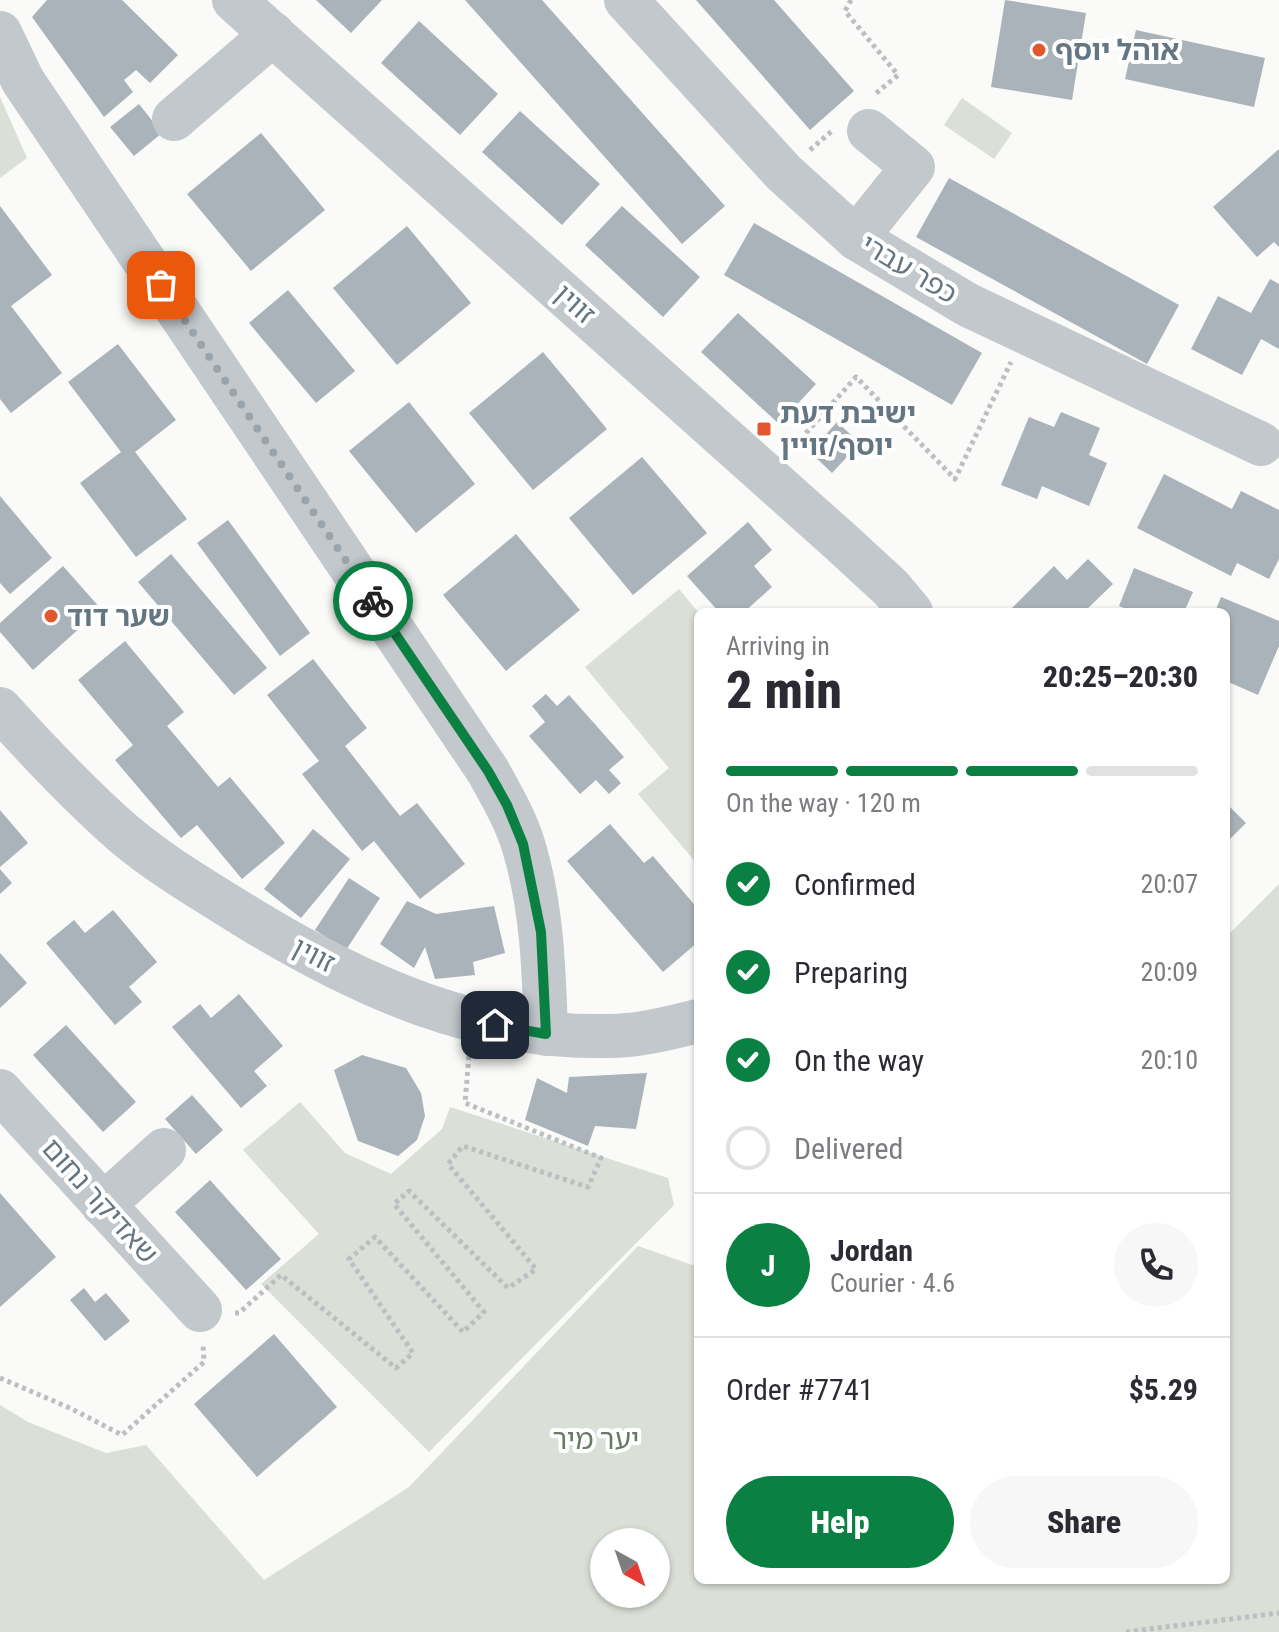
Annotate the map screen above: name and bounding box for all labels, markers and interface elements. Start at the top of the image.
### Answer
place label: אוהל יוסף [1055,34,1179,67]
marker: אוהל יוסף [1030,41,1048,59]
street label: כפר עברי [855,227,963,311]
pin [127,251,195,319]
icon: bag [139,263,183,307]
street label: זווין [548,277,602,331]
place label: ישיבת דעת יוסף/זויין [780,397,916,462]
marker: ישיבת דעת יוסף/זויין [755,420,773,438]
courier [333,561,413,641]
icon: bike [351,579,395,623]
place label: שער דוד [67,600,170,633]
marker: שער דוד [42,607,60,625]
text: Arriving in [726,631,830,661]
text: 20:25–20:30 [1043,659,1198,694]
text: 2 min [726,660,842,721]
text: On the way · 120 m [726,788,921,818]
icon: check [726,862,770,906]
text: Confirmed [794,867,916,902]
text: 20:07 [1141,869,1198,899]
street label: זווין [287,930,341,980]
icon: check [726,950,770,994]
text: Preparing [794,955,908,990]
text: 20:09 [1141,957,1198,987]
pin [461,991,529,1059]
icon: home [473,1003,517,1047]
icon: check [726,1038,770,1082]
text: On the way [794,1043,924,1078]
text: 20:10 [1141,1045,1198,1075]
text: Delivered [794,1131,903,1166]
street label: שאדיקר נחום [35,1132,165,1270]
button: phone [1114,1223,1198,1307]
text: Jordan [830,1233,913,1268]
text: J [761,1248,775,1283]
text: Courier · 4.6 [830,1268,955,1298]
text: Order #7741 [726,1372,874,1407]
text: $5.29 [1129,1372,1198,1407]
park label: יער מיר [553,1423,639,1456]
button: Help [726,1476,954,1568]
button: Share [970,1476,1198,1568]
north arrow [590,1528,670,1608]
map controls [590,1528,670,1608]

